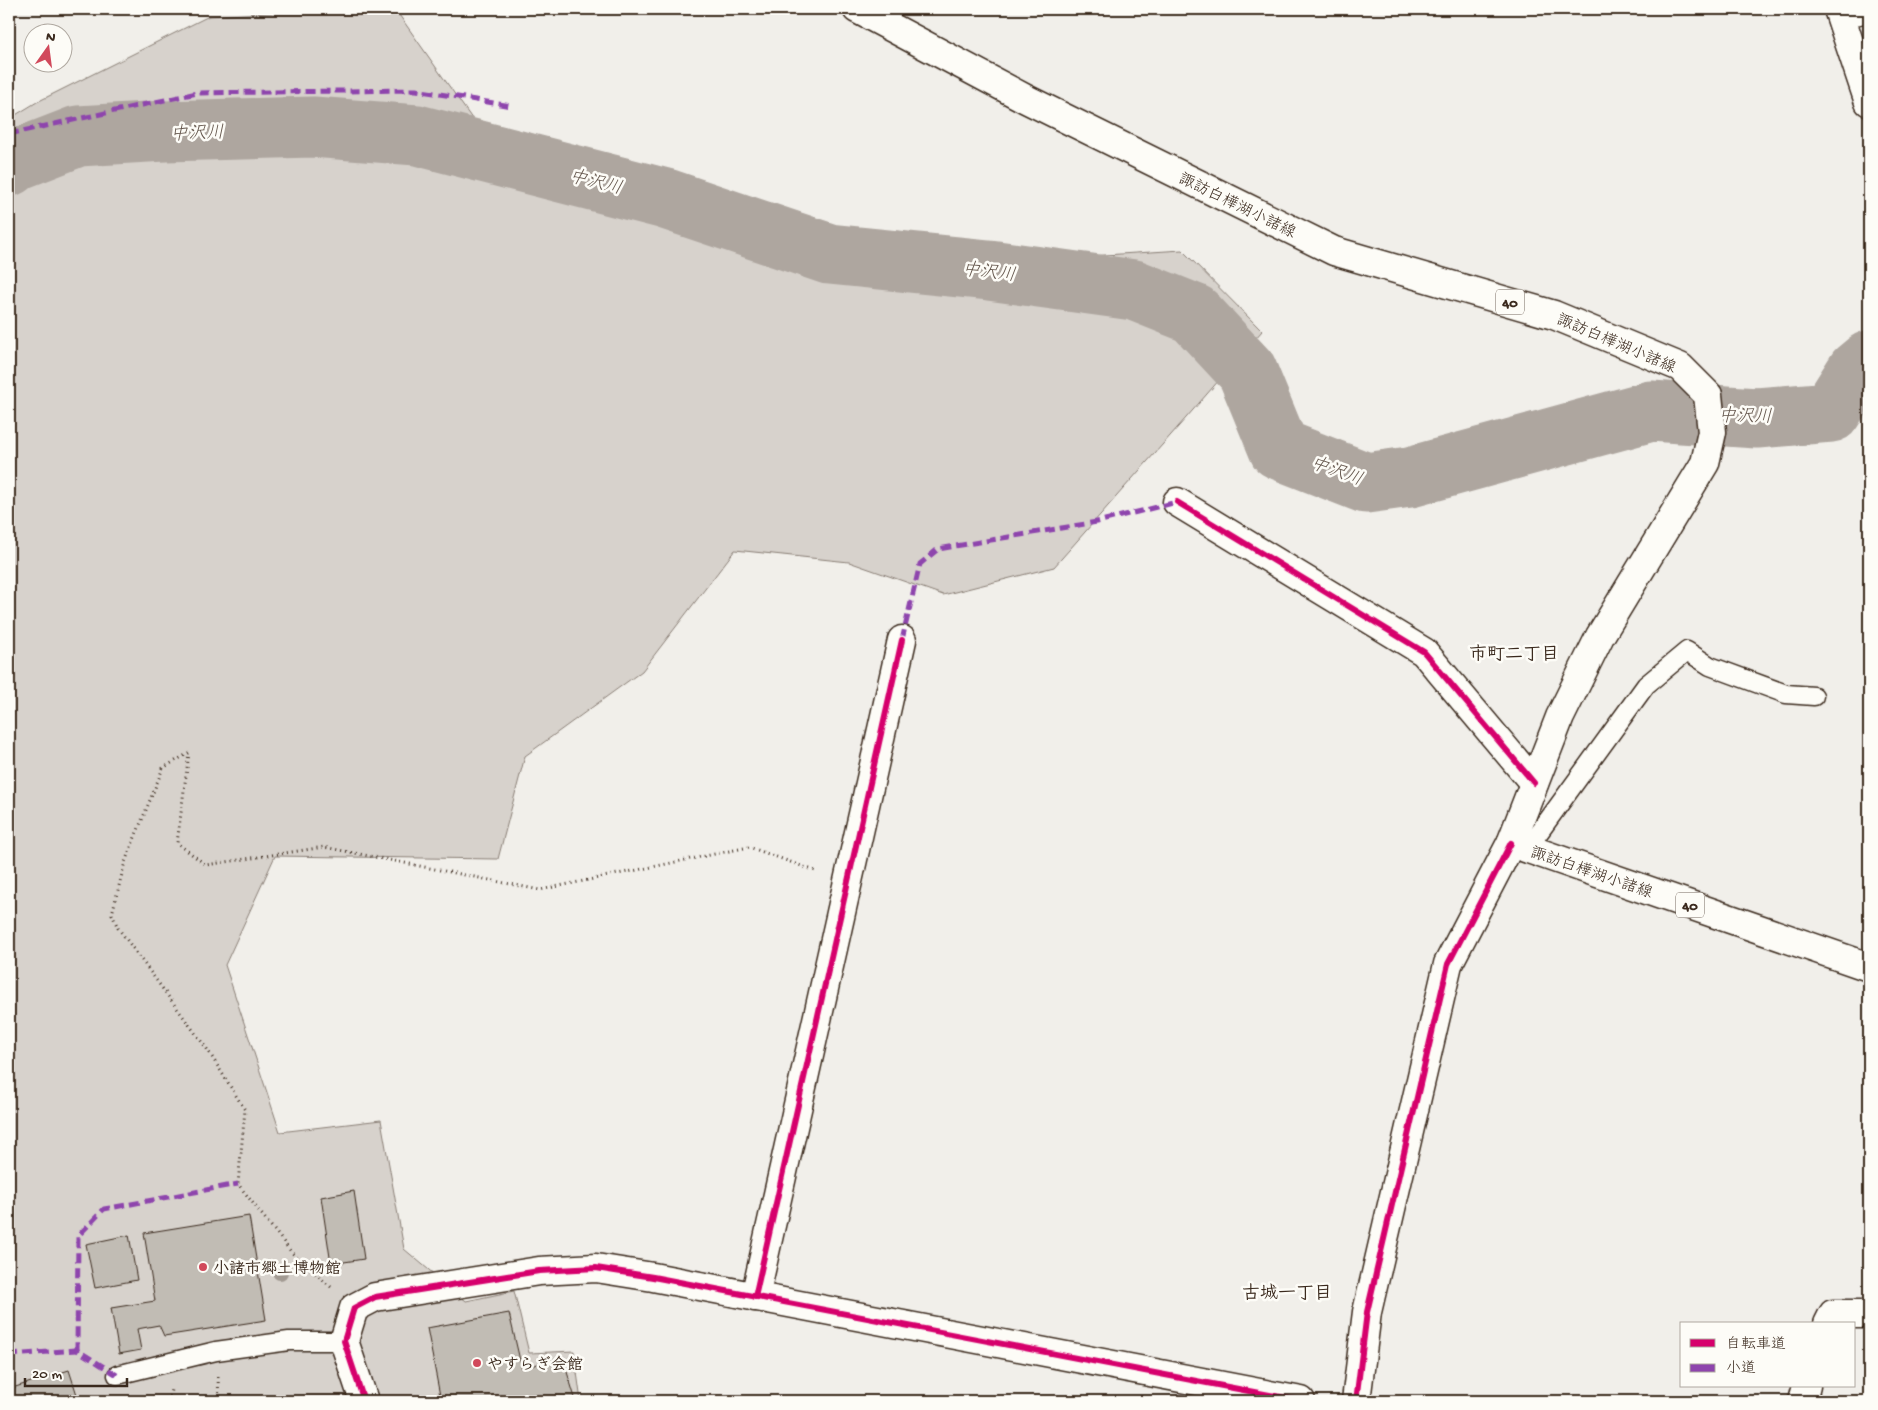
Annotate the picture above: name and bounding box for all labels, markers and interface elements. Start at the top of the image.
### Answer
north arrow [22,22,72,72]
text: N [44,28,57,47]
water label: 中沢川 [170,122,224,146]
water label: 中沢川 [567,166,624,200]
street label: 諏訪白樺湖小諸線 [1175,169,1299,244]
water label: 中沢川 [961,259,1017,287]
road number: 40 [1496,290,1524,314]
street label: 諏訪白樺湖小諸線 [1553,310,1679,379]
water label: 中沢川 [1718,406,1772,428]
water label: 中沢川 [1307,452,1365,491]
district label: 市町二丁目 [1469,644,1559,666]
street label: 諏訪白樺湖小諸線 [1527,843,1655,904]
road number: 40 [1676,892,1704,918]
place label: 小諸市郷土博物館 [213,1259,341,1280]
marker: 小諸市郷土博物館 [197,1261,209,1273]
district label: 古城一丁目 [1242,1283,1332,1305]
legend [1680,1322,1856,1388]
text: 自転車道 [1726,1335,1786,1354]
scale bar [25,1355,128,1387]
place label: やすらぎ会館 [487,1355,583,1376]
marker: やすらぎ会館 [471,1357,483,1369]
text: 小道 [1726,1360,1756,1378]
text: 20 m [32,1366,62,1384]

